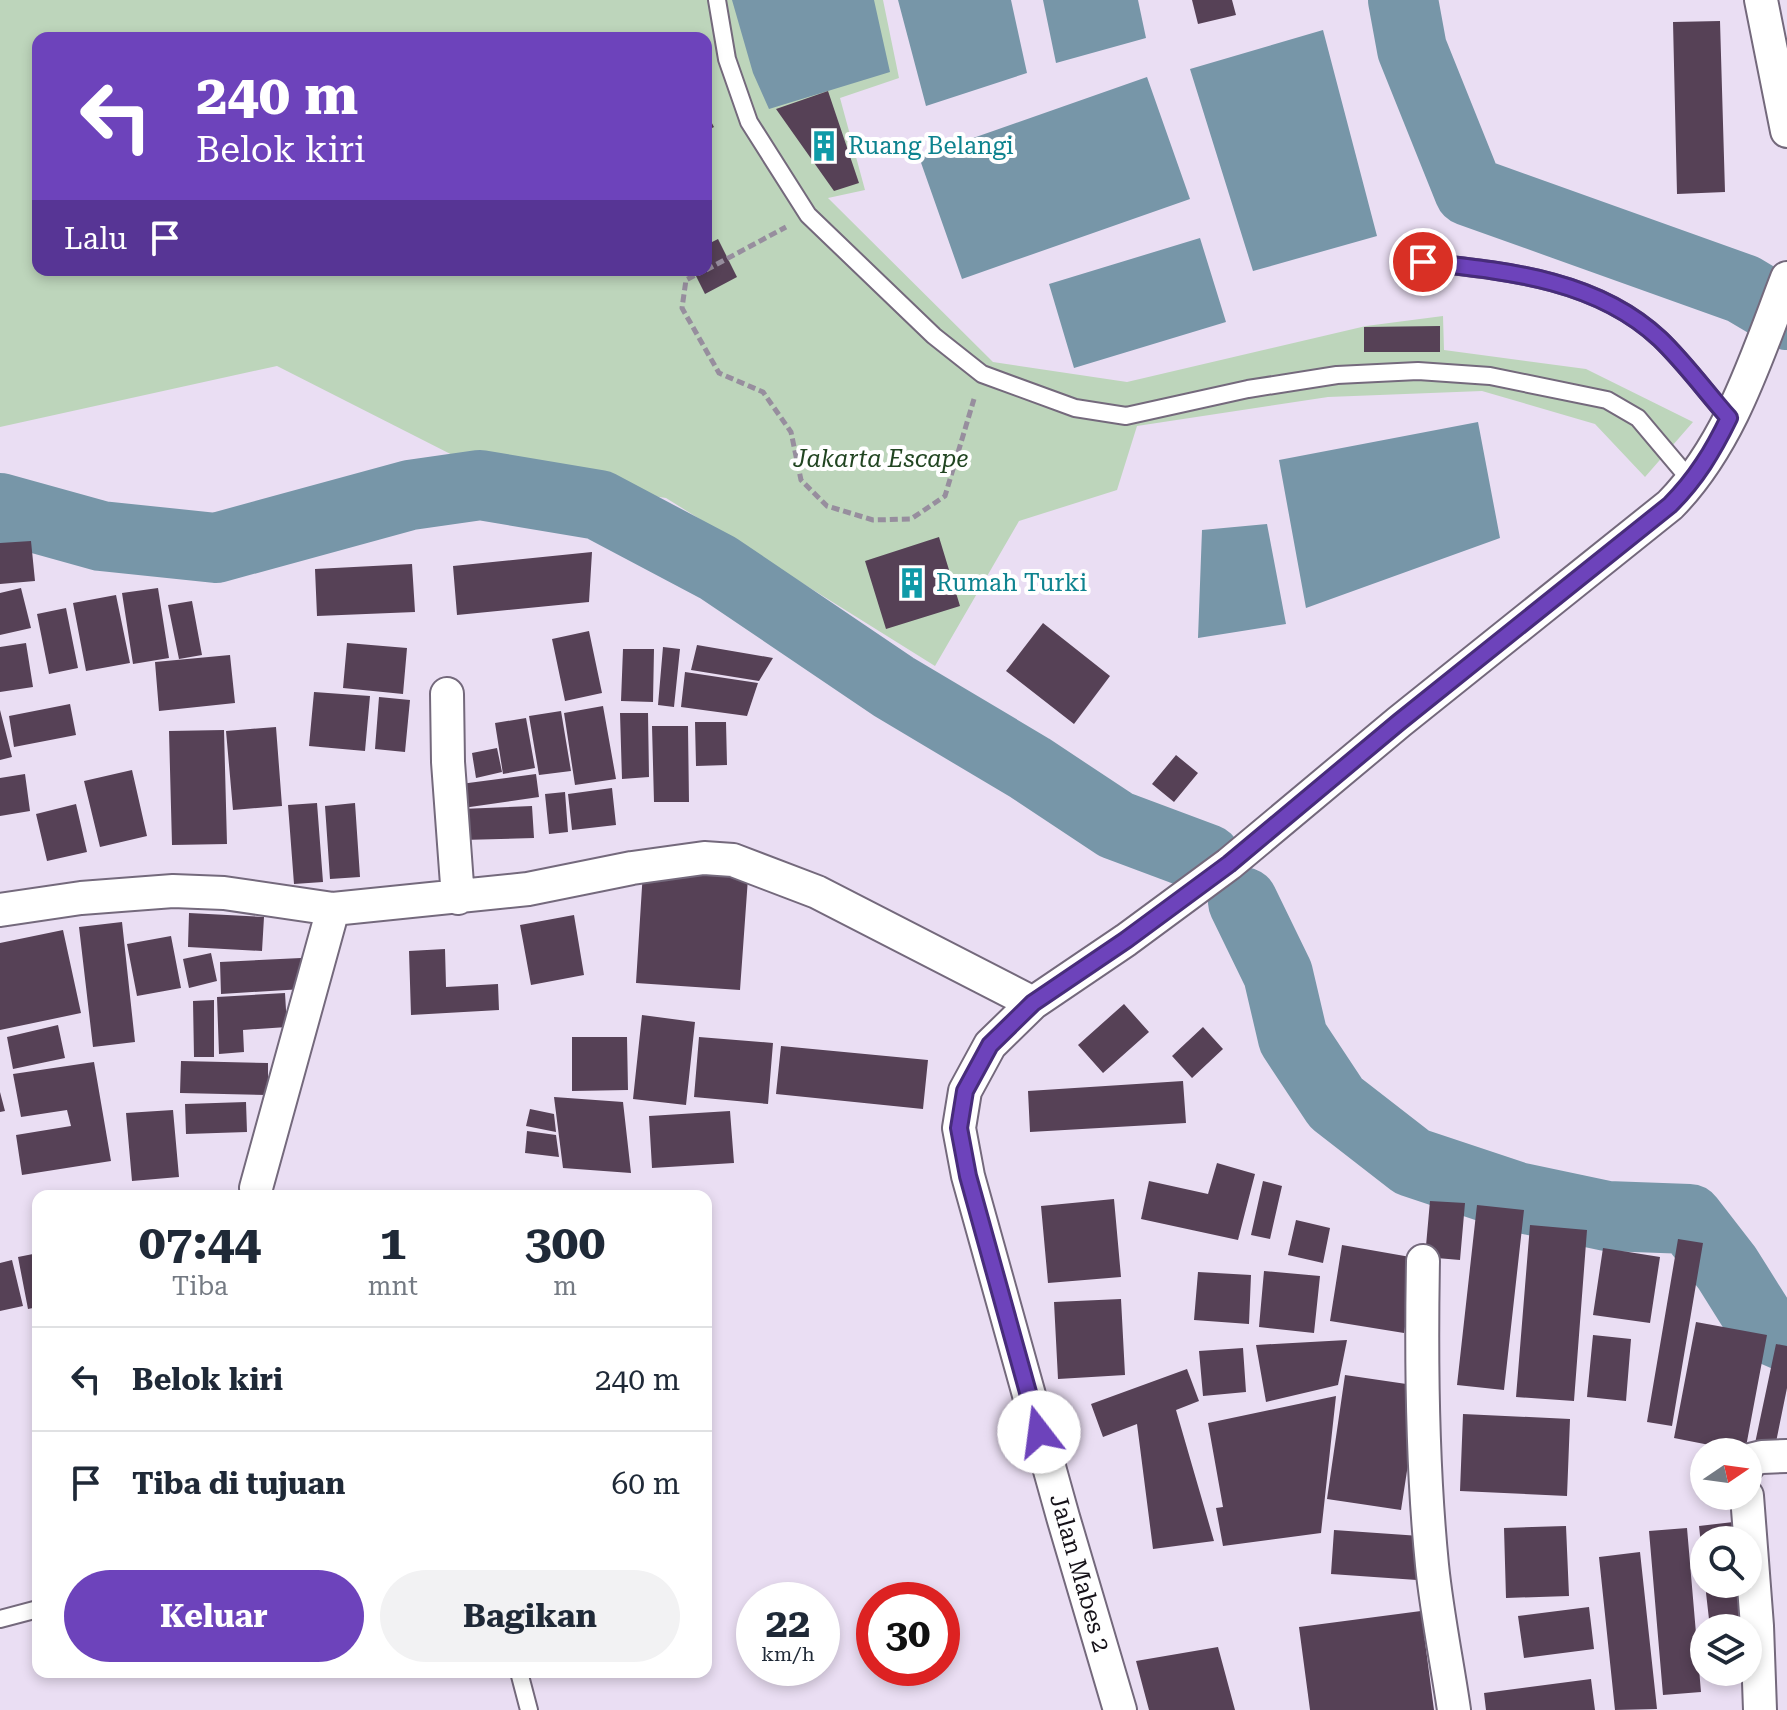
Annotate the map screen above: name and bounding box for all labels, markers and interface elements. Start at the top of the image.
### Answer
text: 240 m [196,62,358,128]
icon: left [64,64,168,168]
text: Belok kiri [196,129,365,171]
building icon: Ruang Belangi [807,129,841,163]
place label: Ruang Belangi [848,132,1014,160]
icon: arrive [143,216,187,260]
text: Lalu [64,221,127,256]
pin [1389,228,1457,296]
icon: arrive [1401,240,1445,284]
park label: Jakarta Escape [793,445,968,473]
building icon: Rumah Turki [895,566,929,600]
place label: Rumah Turki [936,569,1088,597]
text: 07:44 [139,1215,261,1271]
text: 1 [380,1215,406,1271]
text: 300 [525,1215,605,1271]
text: Tiba [172,1271,228,1301]
text: mnt [368,1271,418,1301]
text: m [553,1271,577,1301]
icon: left [64,1357,108,1401]
text: Belok kiri [132,1362,283,1397]
text: 240 m [595,1362,680,1397]
position arrow [997,1390,1081,1474]
north arrow [1690,1438,1762,1510]
map controls [1690,1438,1762,1686]
icon: arrive [64,1461,108,1505]
text: Tiba di tujuan [132,1466,345,1501]
text: 60 m [611,1466,680,1501]
street label: Jalan Mabes 2 [1044,1491,1116,1655]
button: search [1690,1526,1762,1598]
button: Keluar [64,1570,364,1662]
button: Bagikan [380,1570,680,1662]
speed limit sign: 30 [856,1582,960,1686]
text: 22 [766,1600,810,1647]
button: layers [1690,1614,1762,1686]
text: km/h [761,1642,815,1666]

